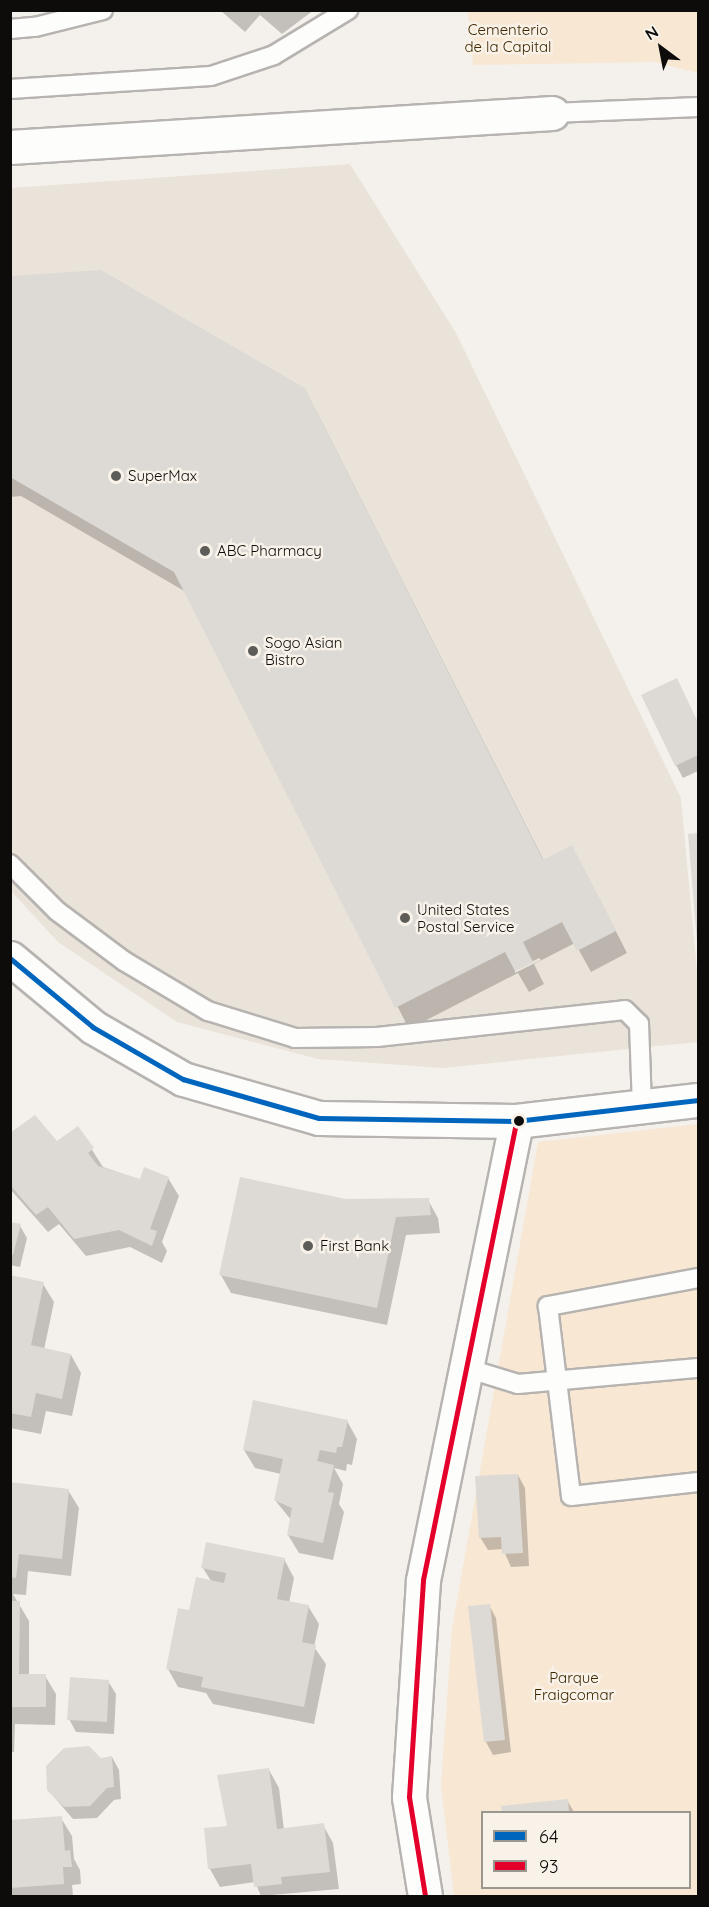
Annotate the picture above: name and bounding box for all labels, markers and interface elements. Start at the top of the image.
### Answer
north arrow [631,18,691,78]
park label: Cementerio de la Capital [464,20,552,55]
text: N [641,21,662,44]
place label: SuperMax [128,467,197,485]
marker: SuperMax [109,469,123,483]
place label: ABC Pharmacy [217,542,322,560]
marker: ABC Pharmacy [198,544,212,558]
place label: Sogo Asian Bistro [265,633,342,668]
marker: Sogo Asian Bistro [246,644,260,658]
place label: United States Postal Service [417,900,514,935]
marker: United States Postal Service [398,911,412,925]
unlabelled marker [513,1115,525,1127]
place label: First Bank [320,1237,389,1255]
marker: First Bank [301,1239,315,1253]
park label: Parque Fraigcomar [534,1668,614,1703]
legend [481,1811,691,1889]
text: 64 [539,1825,558,1848]
text: 93 [539,1855,558,1878]

